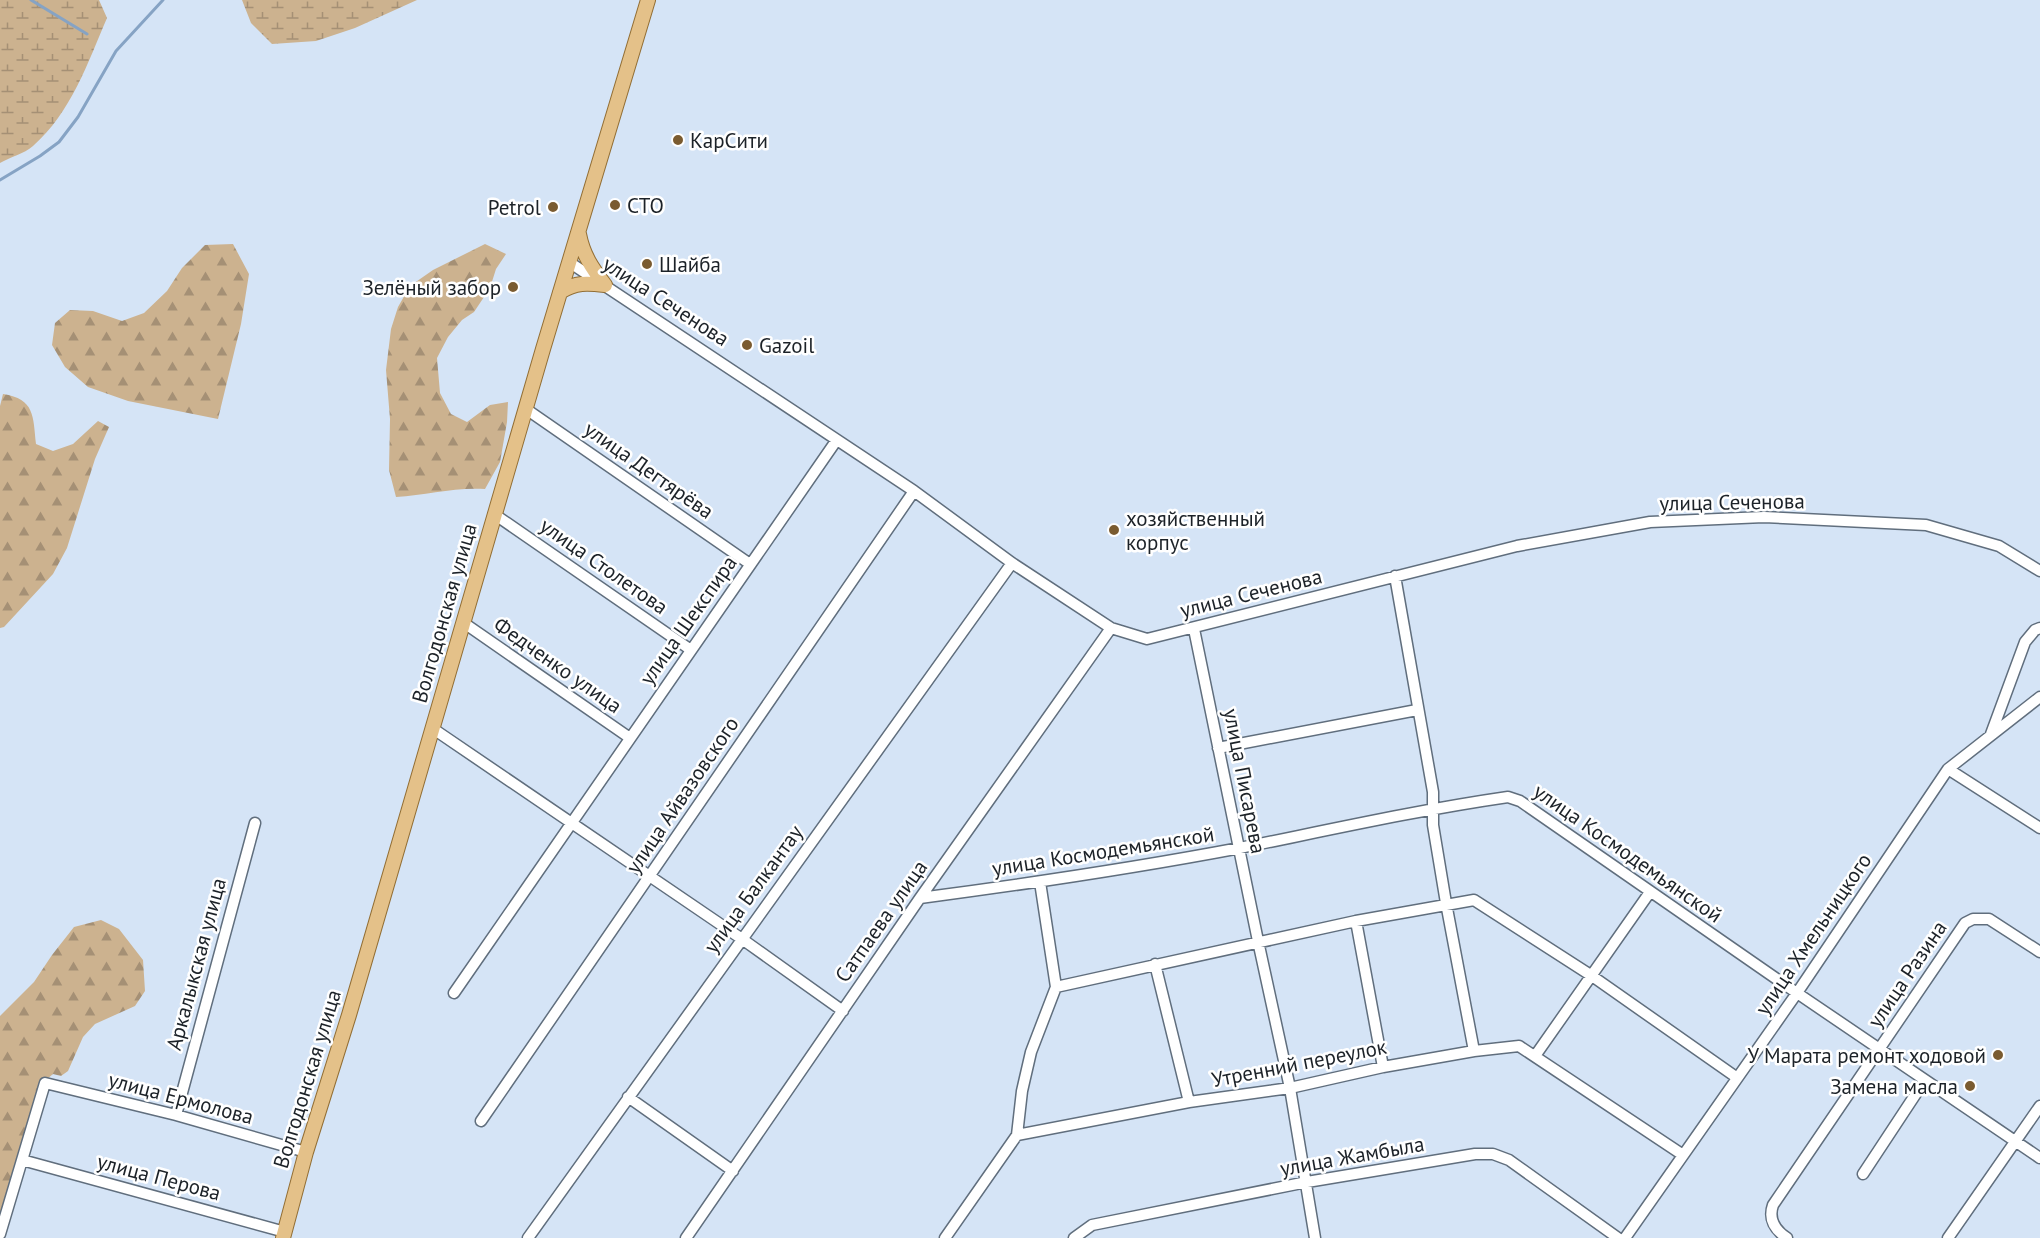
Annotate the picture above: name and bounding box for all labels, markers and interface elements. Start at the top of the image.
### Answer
place label: КарСити [690,127,768,154]
marker: КарСити [671,133,685,147]
place label: СТО [627,192,664,219]
place label: Petrol [488,194,541,221]
marker: СТО [608,198,622,212]
marker: Petrol [546,200,560,214]
street label: улица Сеченова [598,250,734,352]
place label: Шайба [659,251,721,278]
marker: Шайба [640,257,654,271]
place label: Зелёный забор [362,274,501,301]
marker: Зелёный забор [506,280,520,294]
place label: Gazoil [759,332,814,359]
marker: Gazoil [740,338,754,352]
street label: улица Дегтярёва [579,415,719,525]
street label: улица Сеченова [1659,487,1805,517]
place label: хозяйственный корпус [1126,505,1265,556]
street label: улица Столетова [535,512,673,620]
street label: Волгодонская улица [405,520,483,706]
marker: хозяйственный корпус [1107,523,1121,537]
street label: улица Шекспира [633,550,743,690]
street label: улица Сеченова [1177,562,1325,624]
street label: Федченко улица [489,611,627,719]
street label: улица Писарева [1218,706,1272,856]
street label: улица Айвазовского [620,711,744,879]
street label: улица Космодемьянской [1528,778,1728,928]
street label: улица Балкантау [697,819,809,958]
street label: улица Космодемьянской [990,820,1216,882]
street label: улица Хмельницкого [1749,848,1877,1020]
street label: Сатпаева улица [829,855,933,987]
street label: Аркалыкская улица [160,875,232,1053]
street label: улица Разина [1861,915,1953,1033]
street label: Волгодонская улица [267,986,347,1172]
street label: Утренний переулок [1209,1033,1389,1093]
place label: У Марата ремонт ходовой [1747,1042,1986,1069]
marker: У Марата ремонт ходовой [1991,1048,2005,1062]
street label: улица Ермолова [106,1066,256,1130]
place label: Замена масла [1830,1073,1958,1100]
marker: Замена масла [1963,1079,1977,1093]
street label: улица Жамбыла [1278,1130,1426,1182]
street label: улица Перова [94,1148,224,1206]

